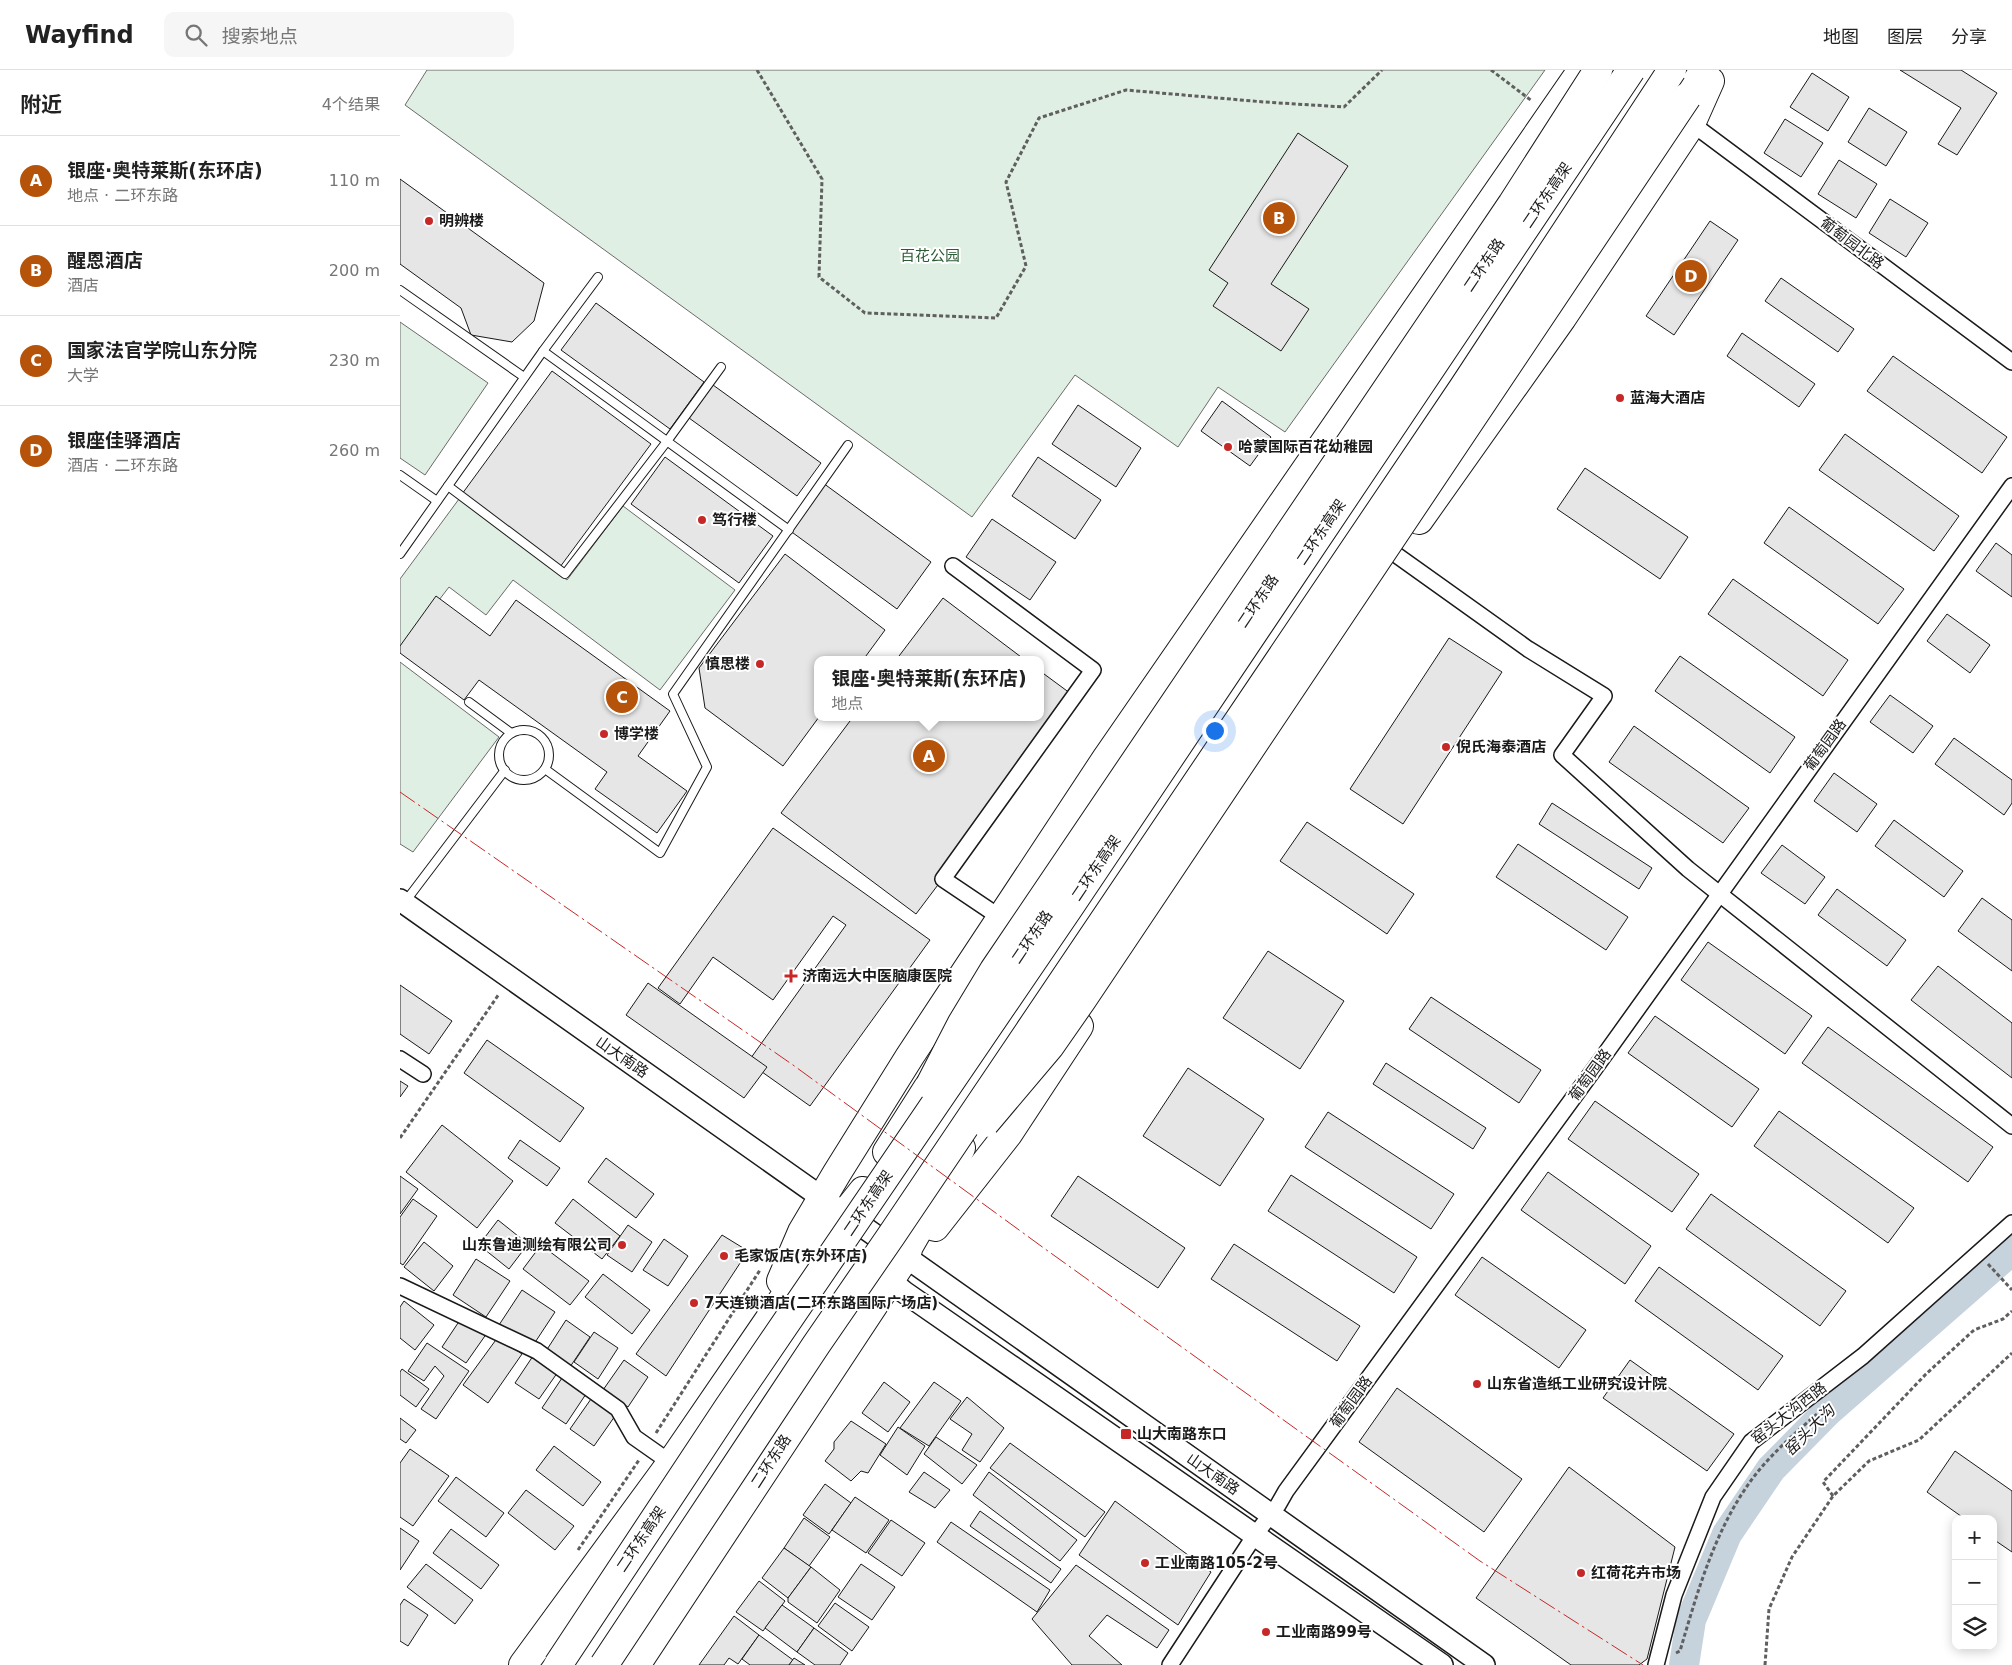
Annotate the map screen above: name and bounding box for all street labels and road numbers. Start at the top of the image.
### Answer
street label: 二环东高架 [1519,159,1575,231]
street label: 葡萄园北路 [1817,213,1887,273]
street label: 二环东路 [1460,235,1508,295]
street label: 二环东高架 [1293,496,1349,568]
street label: 二环东路 [1234,571,1282,631]
street label: 葡萄园路 [1800,715,1850,775]
street label: 二环东高架 [1068,832,1124,904]
street label: 二环东路 [1008,907,1056,967]
street label: 山大南路 [592,1032,652,1082]
street label: 葡萄园路 [1565,1045,1615,1105]
street label: 二环东高架 [840,1167,896,1239]
street label: 葡萄园路 [1326,1372,1376,1432]
street label: 窑头大沟西路 [1748,1378,1830,1448]
street label: 二环东路 [747,1431,795,1491]
street label: 山大南路 [1183,1449,1243,1499]
street label: 二环东高架 [613,1503,669,1575]

